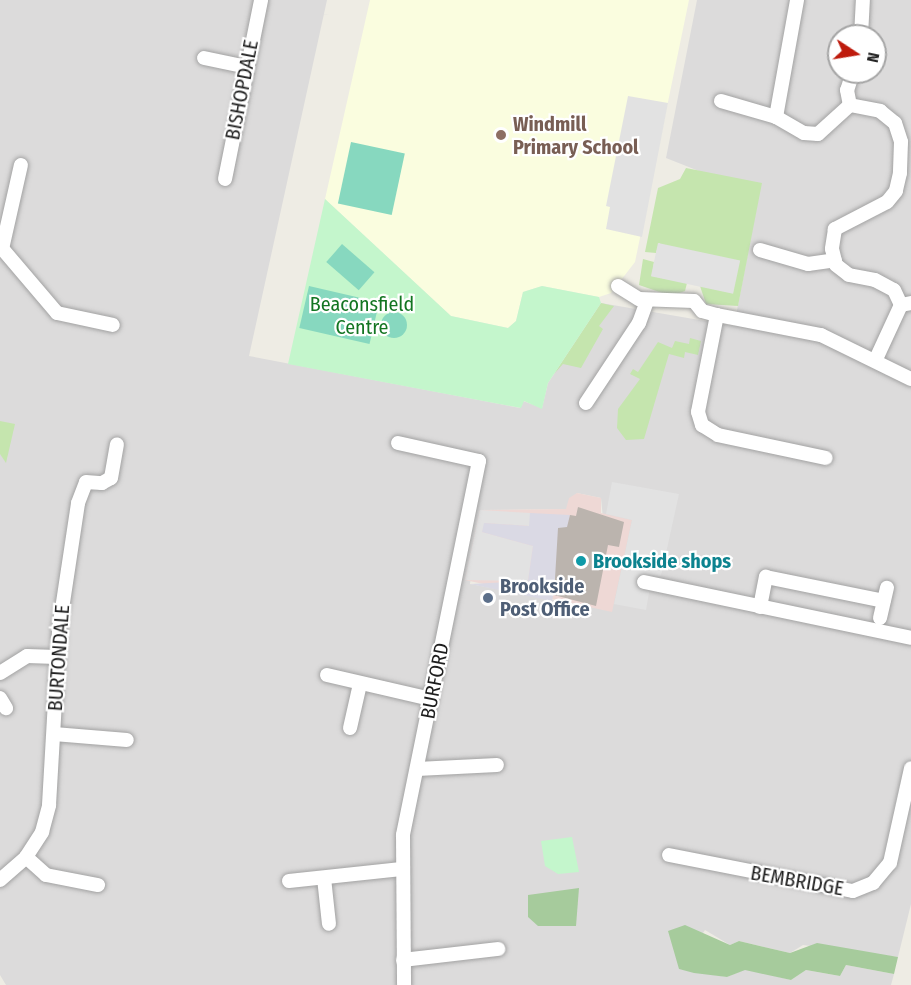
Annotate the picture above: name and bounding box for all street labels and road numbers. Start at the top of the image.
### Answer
street label: BISHOPDALE [221,38,263,142]
street label: BURTONDALE [43,604,75,712]
street label: BURFORD [416,641,454,721]
street label: BEMBRIDGE [749,861,845,901]

